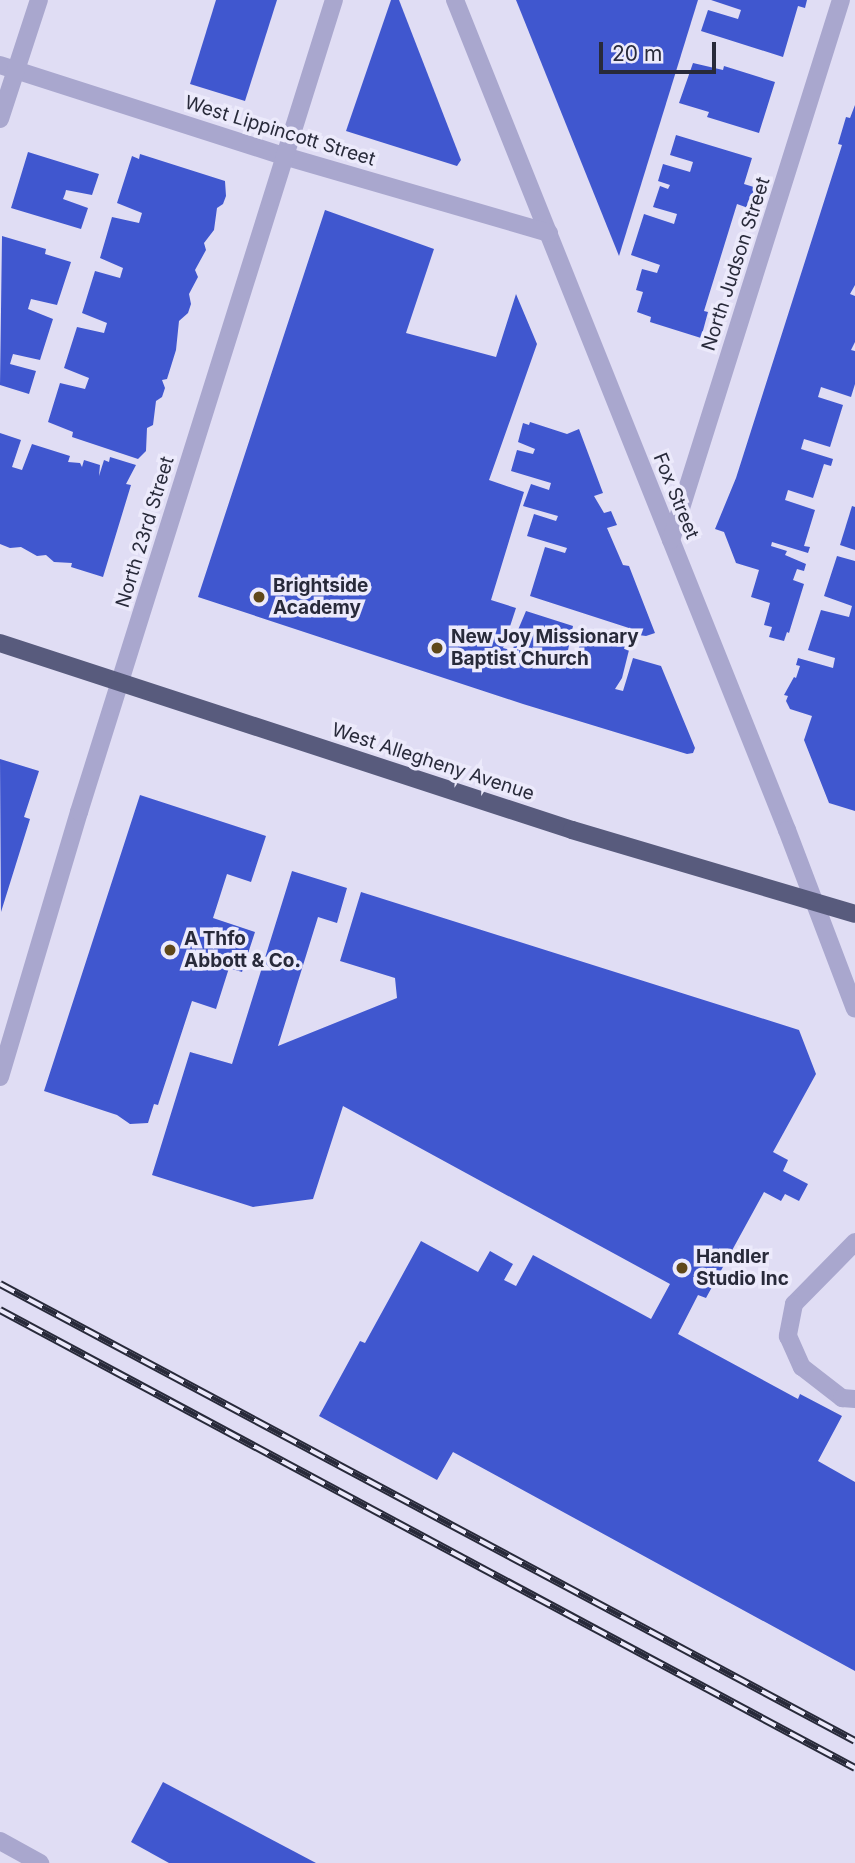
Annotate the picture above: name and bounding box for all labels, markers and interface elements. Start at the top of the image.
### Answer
scale bar [603,28,720,72]
text: 20 m [612,41,662,66]
street label: West Lippincott Street [182,91,378,171]
street label: North Judson Street [697,174,775,354]
street label: Fox Street [648,450,704,542]
street label: North 23rd Street [111,454,179,610]
place label: Brightside Academy [273,575,368,619]
marker: Brightside Academy [251,589,267,605]
place label: New Joy Missionary Baptist Church [451,626,639,670]
marker: New Joy Missionary Baptist Church [429,640,445,656]
street label: West Allegheny Avenue [329,718,537,806]
place label: A Thfo Abbott & Co. [184,928,301,972]
marker: A Thfo Abbott & Co. [162,942,178,958]
place label: Handler Studio Inc [696,1246,789,1290]
marker: Handler Studio Inc [674,1260,690,1276]

